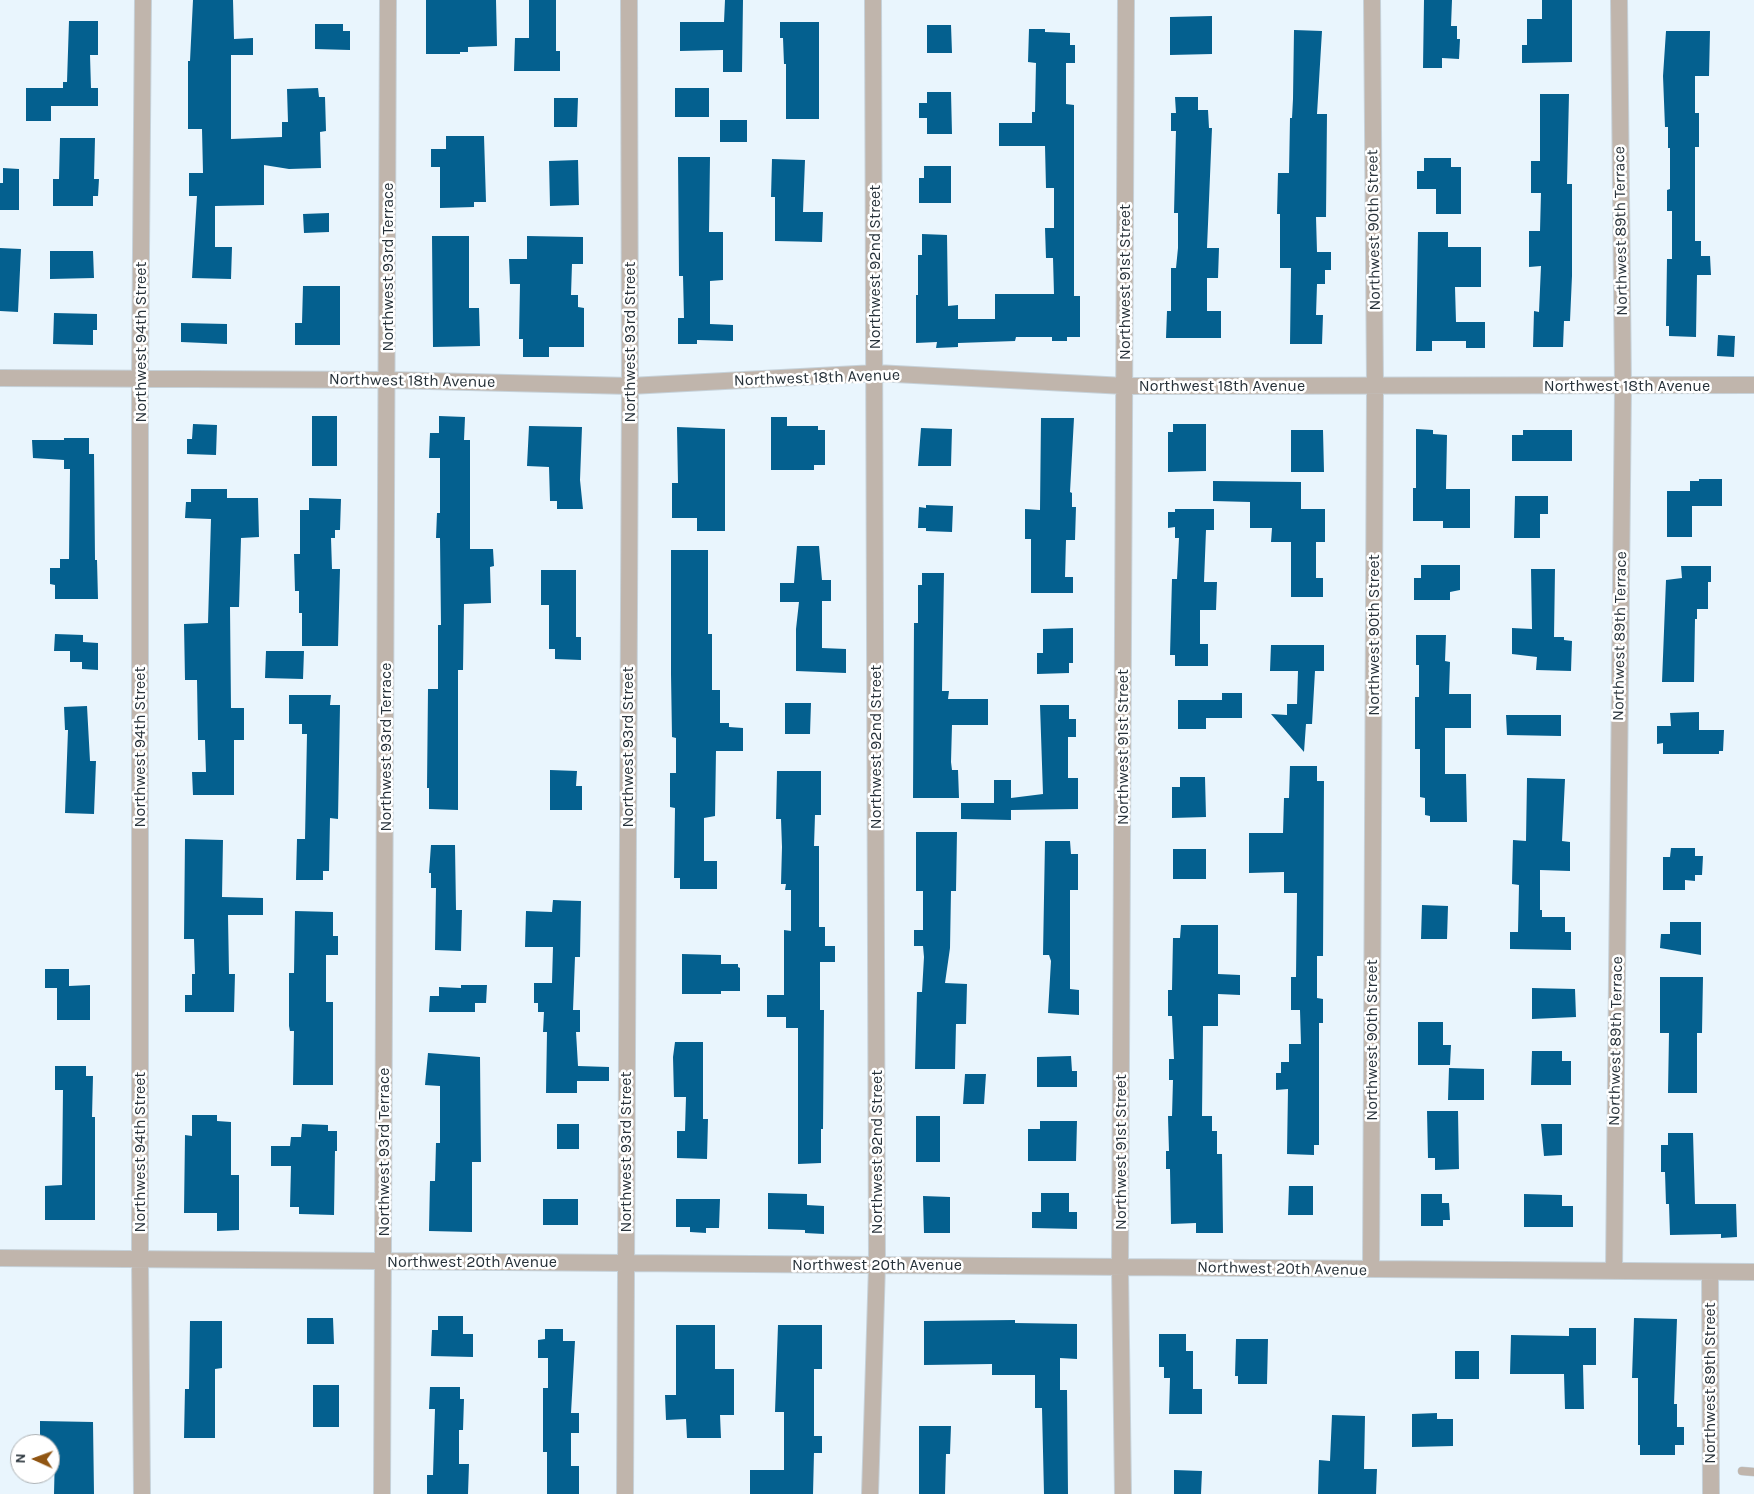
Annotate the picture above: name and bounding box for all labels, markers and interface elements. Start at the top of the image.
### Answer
street label: Northwest 89th Terrace [1610,146,1632,316]
street label: Northwest 90th Street [1363,149,1385,311]
street label: Northwest 93rd Terrace [378,183,398,351]
street label: Northwest 92nd Street [865,185,885,349]
street label: Northwest 91st Street [1115,204,1135,360]
street label: Northwest 94th Street [131,262,151,422]
street label: Northwest 93rd Street [620,262,640,422]
street label: Northwest 18th Avenue [734,366,900,390]
street label: Northwest 18th Avenue [329,370,495,392]
street label: Northwest 18th Avenue [1139,376,1305,396]
street label: Northwest 18th Avenue [1544,376,1710,396]
street label: Northwest 89th Terrace [1609,551,1631,721]
street label: Northwest 90th Street [1364,554,1384,716]
street label: Northwest 93rd Terrace [376,663,396,831]
street label: Northwest 92nd Street [866,665,886,829]
street label: Northwest 94th Street [130,667,150,827]
street label: Northwest 93rd Street [618,667,638,827]
street label: Northwest 91st Street [1113,669,1133,825]
street label: Northwest 89th Terrace [1605,956,1627,1126]
street label: Northwest 90th Street [1362,959,1382,1121]
street label: Northwest 93rd Terrace [374,1068,394,1236]
street label: Northwest 92nd Street [867,1070,887,1234]
street label: Northwest 94th Street [130,1072,150,1232]
street label: Northwest 93rd Street [616,1072,636,1232]
street label: Northwest 91st Street [1111,1074,1131,1230]
street label: Northwest 20th Avenue [387,1252,557,1272]
street label: Northwest 20th Avenue [792,1255,962,1275]
street label: Northwest 20th Avenue [1197,1258,1367,1280]
street label: Northwest 89th Street [1700,1302,1720,1464]
north arrow [10,1434,60,1484]
text: N [12,1453,29,1464]

